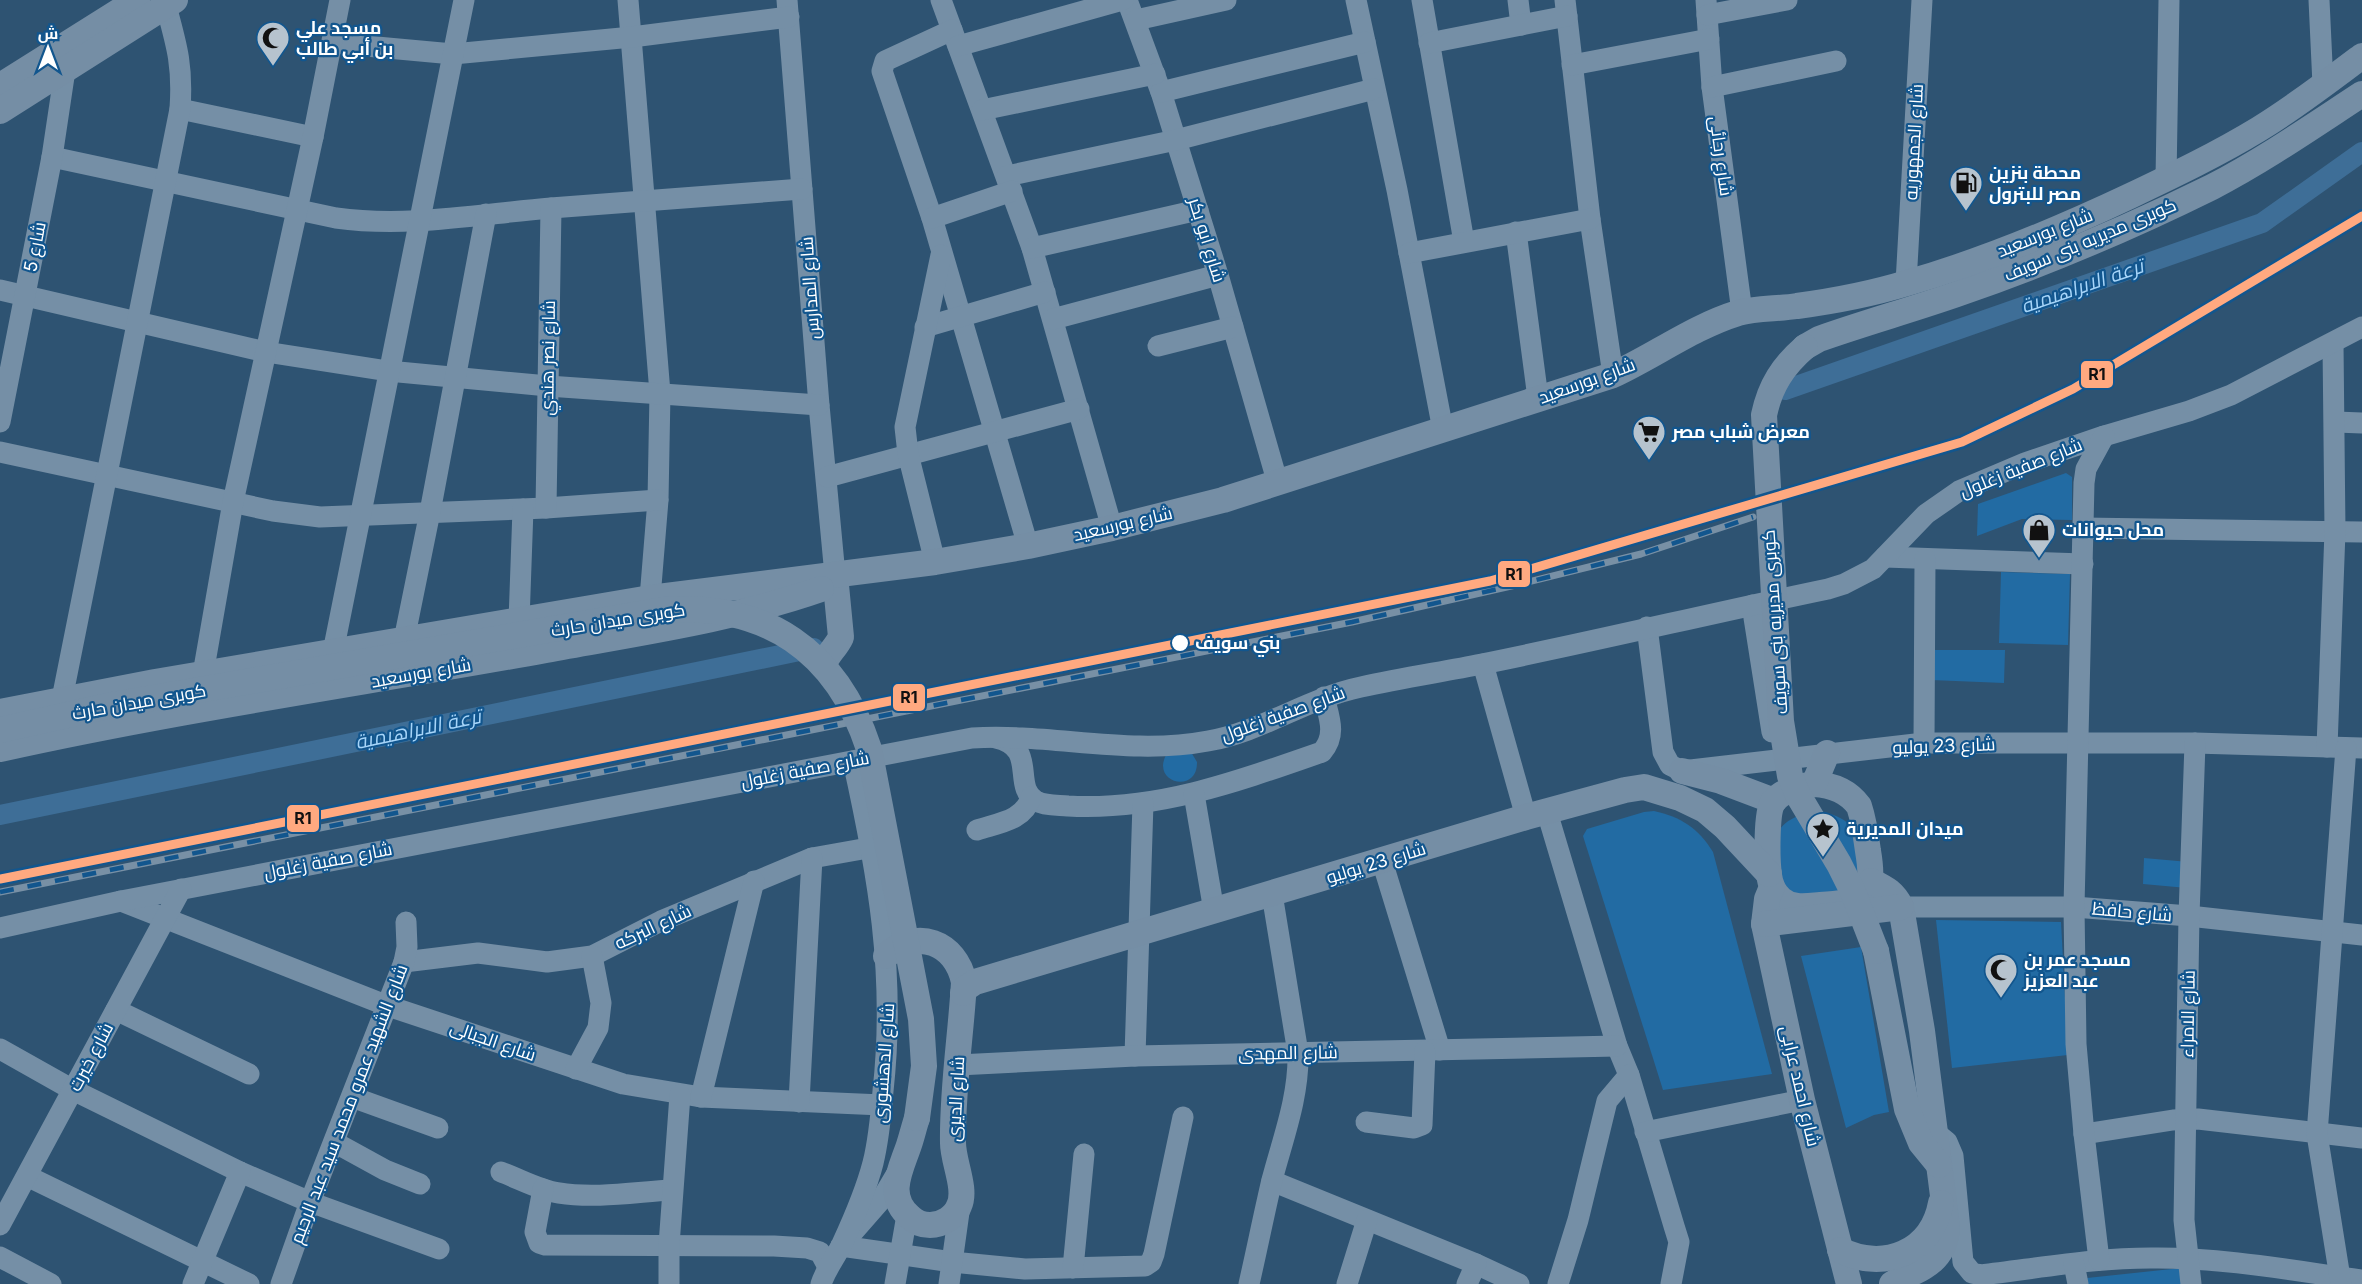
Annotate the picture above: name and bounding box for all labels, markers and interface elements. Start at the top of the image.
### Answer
place label: مسجد علي بن أبي طالب [296,17,393,64]
north arrow [18,18,78,78]
mosque icon: مسجد علي بن أبي طالب [255,20,291,67]
text: ش [38,23,58,43]
street label: شارع الجمهوريه [1900,83,1929,201]
street label: شارع رجائى [1704,115,1738,198]
place label: محطة بنزين مصر للبترول [1989,162,2081,205]
fuel station icon: محطة بنزين مصر للبترول [1948,165,1984,212]
street label: شارع ابو بكر [1183,194,1230,285]
street label: كوبرى مديريه بنى سويف [2001,194,2179,286]
street label: شارع بورسعيد [1994,204,2096,263]
street label: شارع 5 [19,220,52,274]
street label: شارع المدارس [795,236,826,340]
water label: ترعة الابراهيمية [2018,253,2150,318]
street label: شارع نصر هندي [536,300,563,416]
street label: شارع بورسعيد [1536,353,1639,410]
line badge: R1 [2080,360,2114,389]
text: R1 [2088,364,2106,384]
supermarket icon: معرض شباب مصر [1631,414,1667,461]
place label: معرض شباب مصر [1671,421,1810,443]
street label: شارع صفية زغلول [1956,433,2086,504]
street label: شارع بورسعيد [1071,502,1175,547]
shop icon: محل حيوانات [2021,512,2057,559]
place label: محل حيوانات [2062,519,2164,541]
street label: كوبرى مديريه بنى سويف [1758,529,1792,715]
line badge: R1 [1497,560,1531,588]
text: R1 [1505,564,1523,584]
street label: كوبرى ميدان حارث [549,599,687,641]
place label: بني سويف [1195,632,1280,658]
marker: بني سويف [1170,633,1190,653]
street label: شارع بورسعيد [369,653,473,694]
street label: كوبرى ميدان حارث [70,679,208,725]
street label: شارع صفية زغلول [1218,681,1348,748]
line badge: R1 [892,683,926,712]
text: R1 [900,687,918,707]
water label: ترعة الابراهيمية [353,703,487,754]
street label: شارع 23 يوليو [1892,733,1996,760]
street label: شارع صفية زغلول [739,747,871,794]
line badge: R1 [286,804,320,833]
text: R1 [294,808,312,828]
place icon: ميدان المديرية [1805,811,1841,858]
place label: ميدان المديرية [1846,818,1964,840]
street label: شارع 23 يوليو [1324,837,1429,890]
street label: شارع صفية زغلول [262,838,394,885]
street label: شارع حافظ [2091,898,2173,927]
street label: شارع البركه [611,900,695,955]
place label: مسجد عمر بن عبد العزيز [2023,949,2131,992]
mosque icon: مسجد عمر بن عبد العزيز [1983,952,2019,999]
street label: شارع الشهيد عمرو محمد سيد عبد الرحيم [285,961,413,1247]
street label: شارع الامراء [2176,970,2201,1058]
street label: شارع الدهشورى [869,1002,900,1124]
street label: شارع الجبالى [447,1016,539,1067]
street label: شارع خيرت [64,1019,119,1096]
street label: شارع احمد عرابى [1774,1023,1825,1149]
street label: شارع المهدى [1238,1041,1338,1066]
street label: شارع الديرى [943,1056,970,1142]

